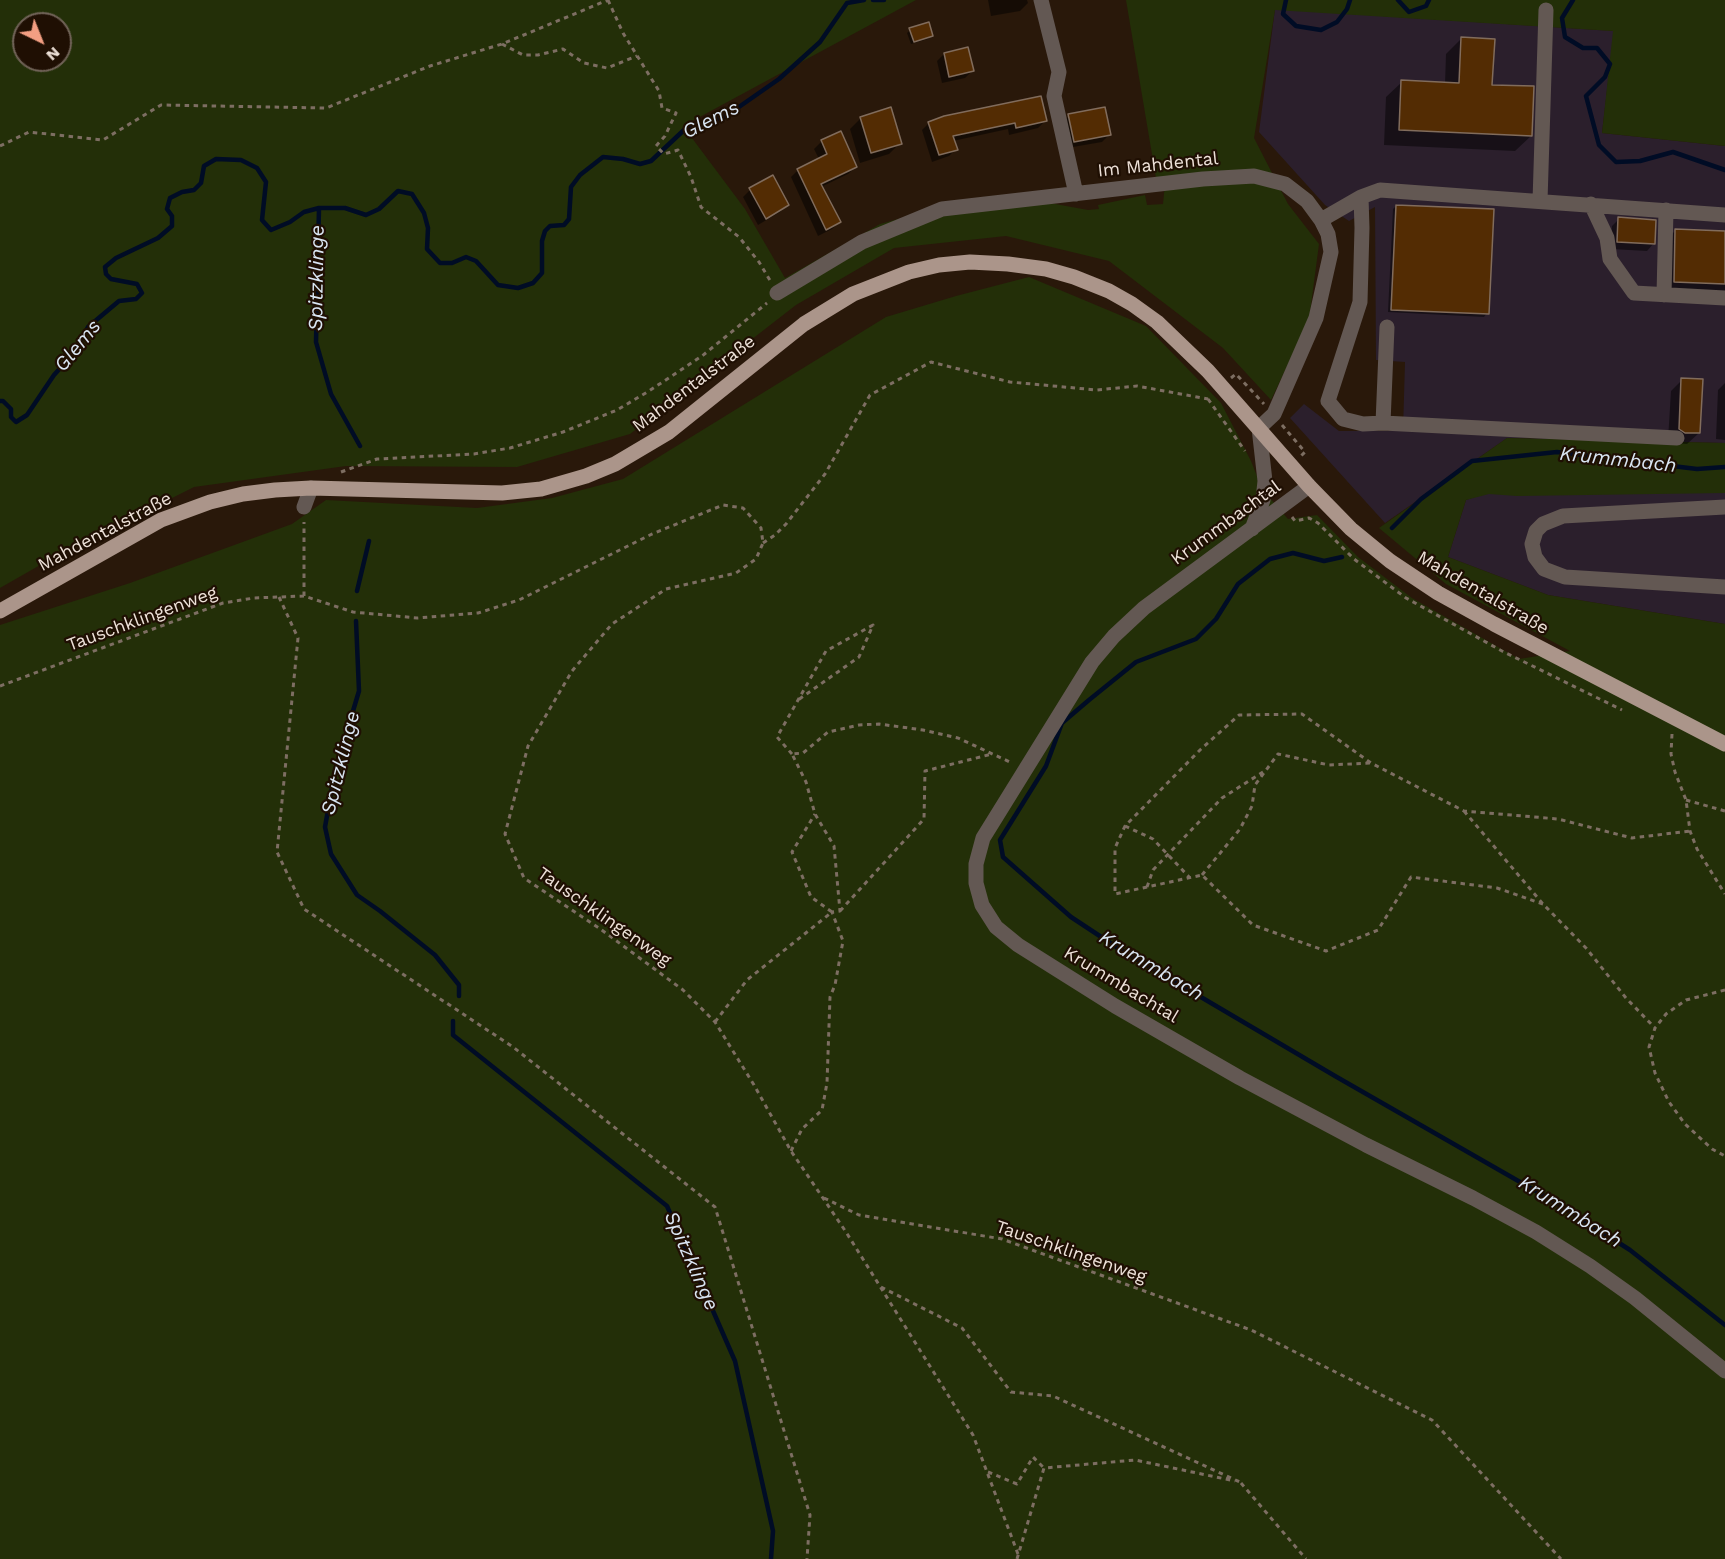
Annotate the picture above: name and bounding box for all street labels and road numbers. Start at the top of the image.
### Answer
street label: Im Mahdental [1097,148,1219,182]
street label: Mahdentalstraße [628,331,760,437]
street label: Krummbachtal [1167,476,1285,570]
street label: Mahdentalstraße [34,488,176,576]
street label: Mahdentalstraße [1413,547,1553,639]
street label: Tauschklingenweg [64,582,220,656]
street label: Tauschklingenweg [533,863,675,971]
street label: Krummbachtal [1060,942,1182,1028]
street label: Tauschklingenweg [993,1216,1149,1288]

